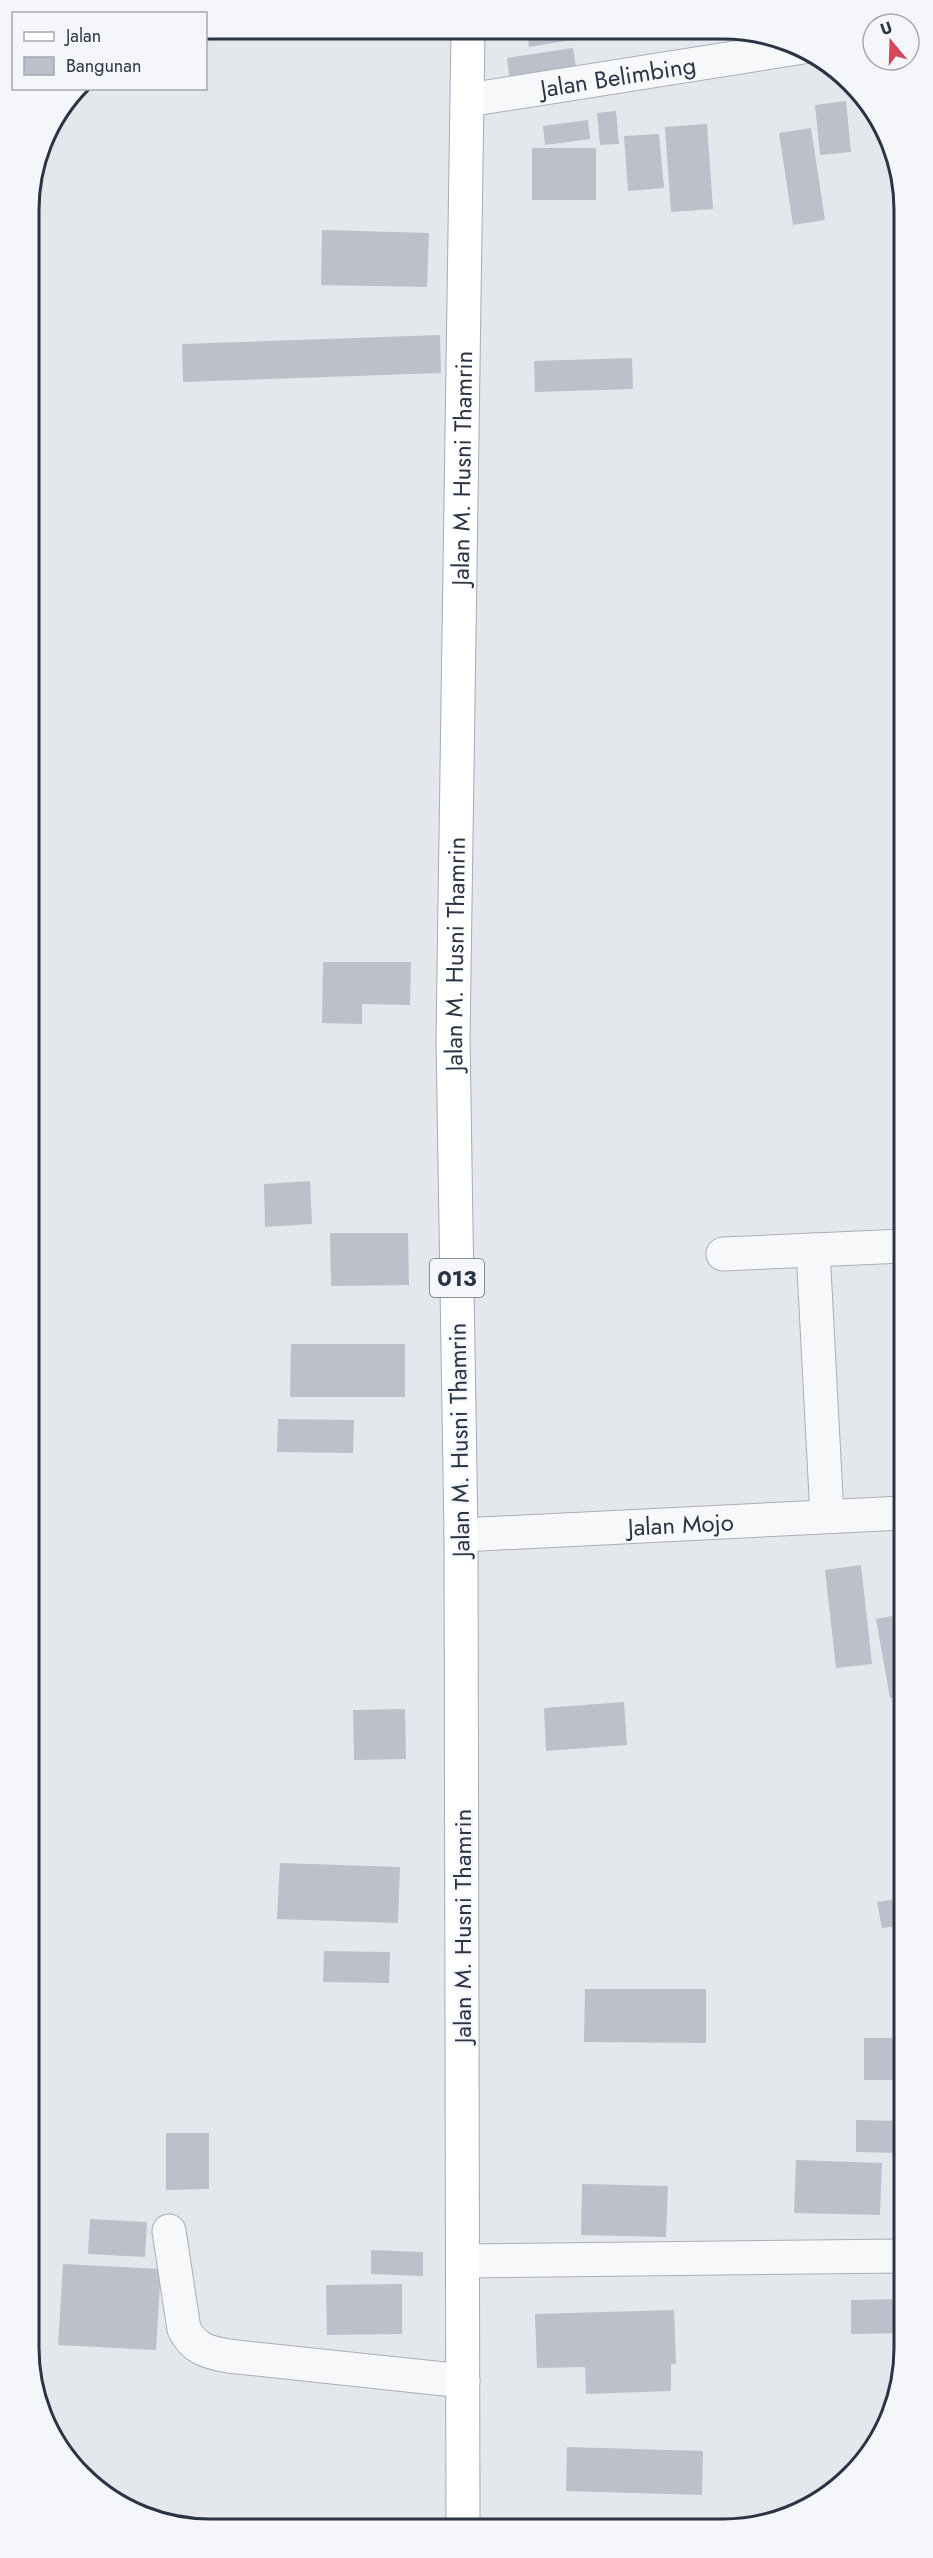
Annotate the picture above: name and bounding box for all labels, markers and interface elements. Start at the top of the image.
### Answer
legend [12,12,207,90]
north arrow [861,12,921,72]
text: U [877,16,895,41]
text: Jalan [64,23,101,49]
street label: Jalan Belimbing [535,47,698,106]
text: Bangunan [66,53,141,79]
street label: Jalan M. Husni Thamrin [442,351,481,589]
street label: Jalan M. Husni Thamrin [435,836,474,1075]
road number: 013 [430,1259,484,1297]
street label: Jalan M. Husni Thamrin [439,1322,479,1561]
street label: Jalan Mojo [624,1504,734,1544]
street label: Jalan M. Husni Thamrin [445,1809,480,2046]

